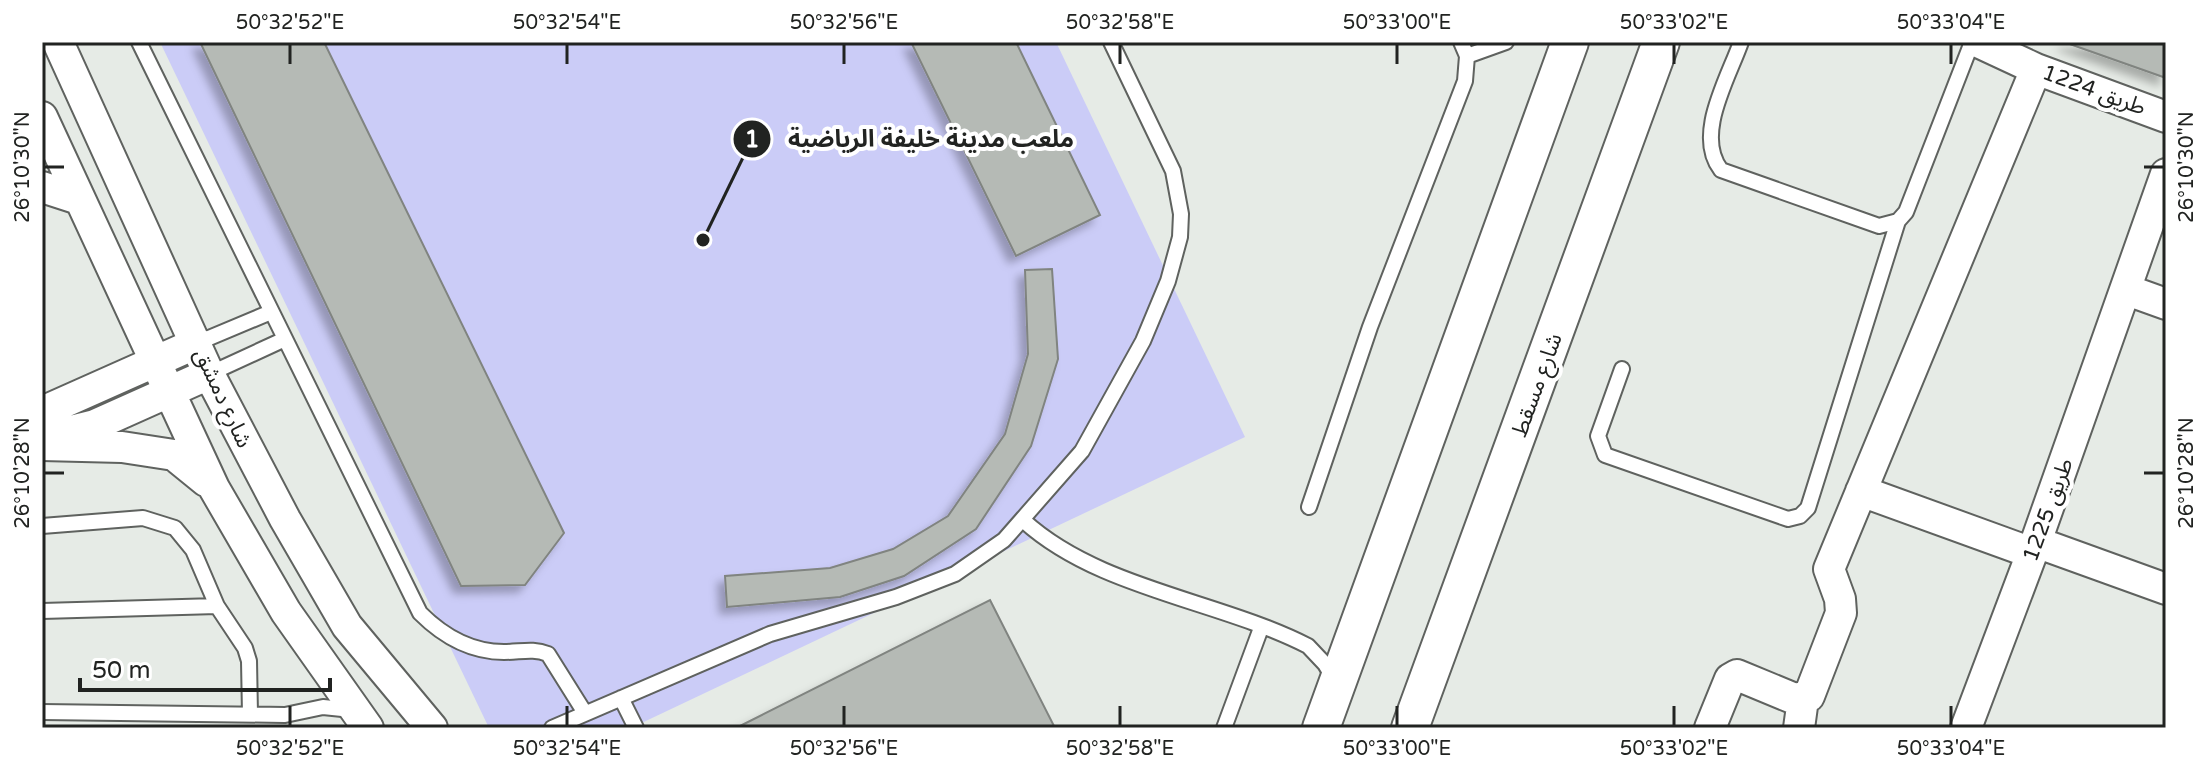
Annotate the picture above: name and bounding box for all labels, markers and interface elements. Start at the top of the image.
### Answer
text: 50°32'52"E [236,11,344,35]
text: 50°32'54"E [513,11,621,35]
text: 50°32'56"E [790,11,898,35]
text: 50°32'58"E [1066,11,1174,35]
text: 50°33'00"E [1343,11,1451,35]
text: 50°33'02"E [1620,11,1728,35]
text: 50°33'04"E [1897,11,2005,35]
street label: طريق 1224 [2039,59,2149,121]
text: 26°10'30"N [11,111,35,223]
text: 26°10'30"N [2175,111,2199,223]
callout: ملعب مدينة خليفة الرياضية [732,115,1090,163]
text: 1 [744,125,760,154]
text: ملعب مدينة خليفة الرياضية [788,125,1074,154]
street label: شارع مسقط [1506,330,1571,441]
street label: شارع دمشق [186,344,257,453]
text: 26°10'28"N [11,417,35,529]
text: 26°10'28"N [2175,417,2199,529]
street label: طريق 1225 [2017,455,2079,565]
scale bar [80,642,330,692]
text: 50 m [92,656,150,685]
text: 50°32'52"E [236,737,344,761]
text: 50°32'54"E [513,737,621,761]
text: 50°32'56"E [790,737,898,761]
text: 50°32'58"E [1066,737,1174,761]
text: 50°33'00"E [1343,737,1451,761]
text: 50°33'02"E [1620,737,1728,761]
text: 50°33'04"E [1897,737,2005,761]

